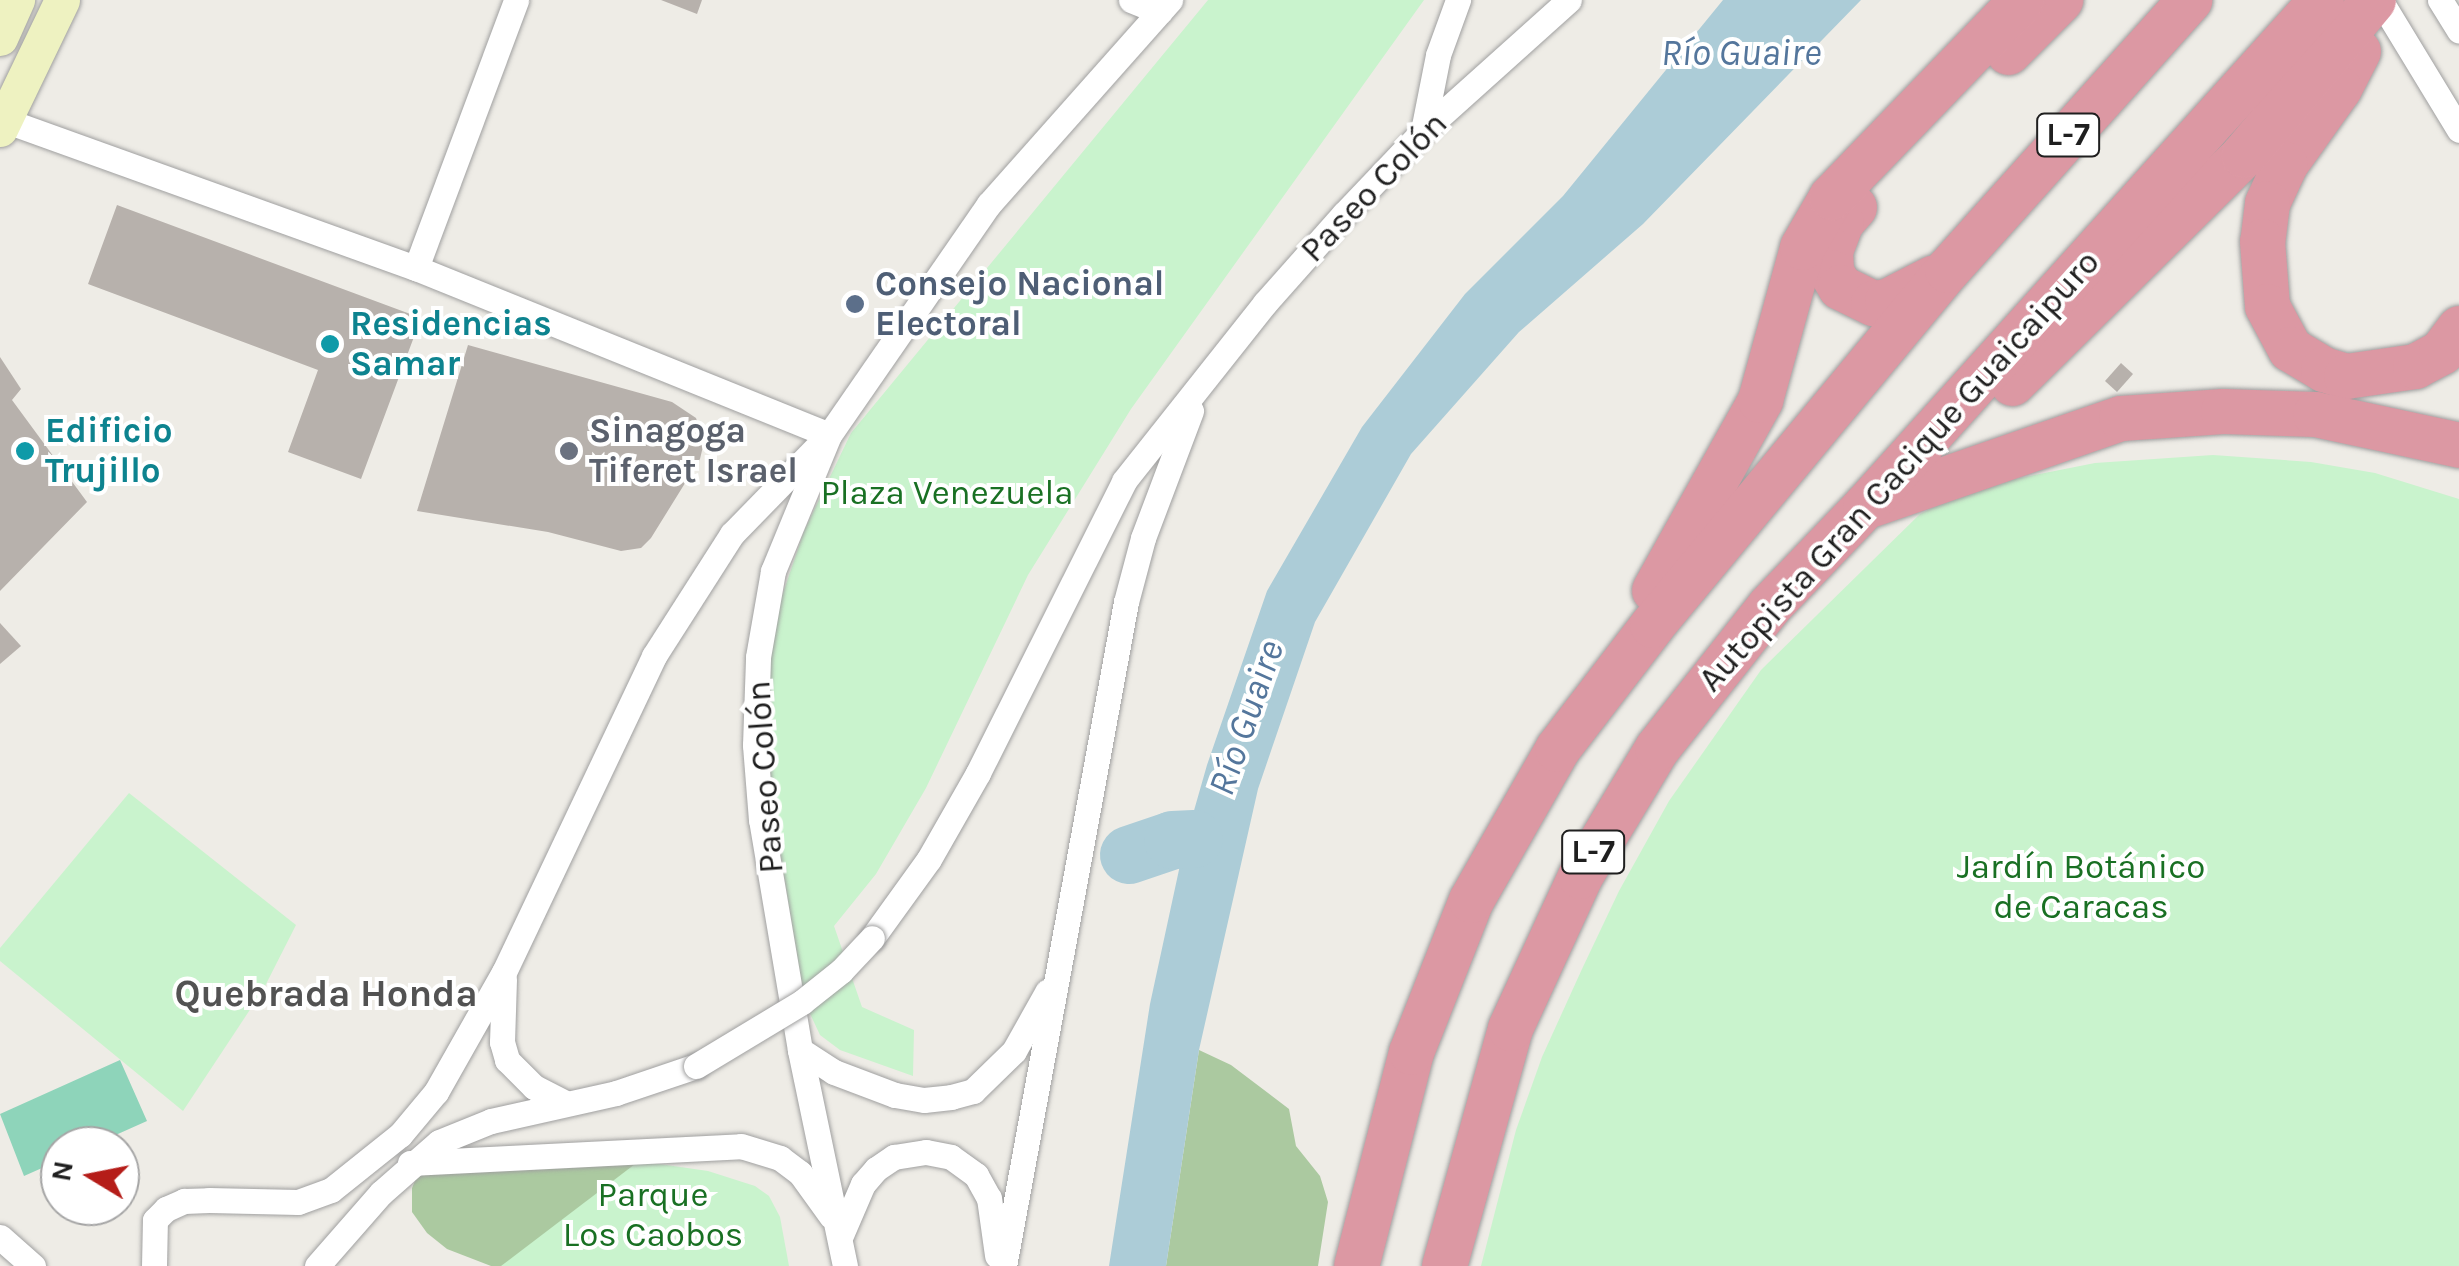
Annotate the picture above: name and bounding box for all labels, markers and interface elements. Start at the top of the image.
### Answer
water label: Río Guaire [1661,30,1821,76]
street label: Paseo Colón [1292,103,1456,271]
road number: L-7 [2036,108,2100,162]
street label: Autopista Gran Cacique Guaicaipuro [1690,242,2108,700]
place label: Consejo Nacional Electoral [875,263,1165,345]
marker: Consejo Nacional Electoral [844,293,866,315]
place label: Residencias Samar [350,303,552,385]
marker: Residencias Samar [319,333,341,355]
place label: Edificio Trujillo [45,410,173,492]
place label: Sinagoga Tiferet Israel [589,410,798,492]
marker: Edificio Trujillo [14,440,36,462]
marker: Sinagoga Tiferet Israel [558,440,580,462]
park label: Plaza Venezuela [820,472,1074,514]
water label: Río Guaire [1198,635,1294,801]
street label: Paseo Colón [737,679,793,875]
road number: L-7 [1560,825,1626,879]
park label: Jardín Botánico de Caracas [1957,846,2205,928]
district label: Quebrada Honda [174,971,478,1017]
north arrow [40,1126,140,1226]
text: N [44,1158,80,1184]
park label: Parque Los Caobos [563,1174,743,1256]

